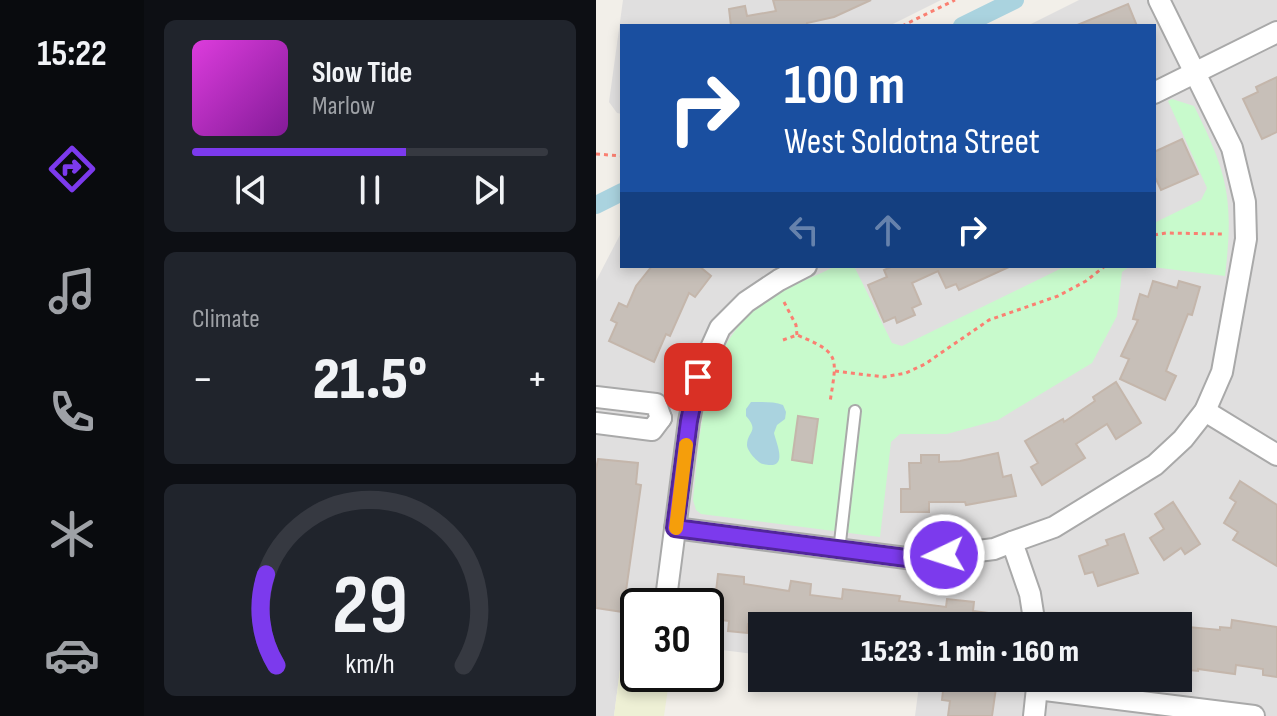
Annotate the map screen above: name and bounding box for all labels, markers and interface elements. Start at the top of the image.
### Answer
text: 15:22 [37,33,107,76]
text: 100 m [784,53,905,120]
text: Slow Tide [312,55,412,91]
icon: right [652,56,756,160]
text: Marlow [312,91,375,122]
text: West Soldotna Street [784,121,1040,164]
icon: directions [44,141,100,197]
icon: previous [229,168,273,212]
icon: pause [348,168,392,212]
icon: next [467,168,511,212]
icon: left [782,208,826,252]
icon: ahead [866,208,910,252]
icon: right [950,208,994,252]
icon: music [44,263,100,319]
text: Climate [192,304,260,335]
pin [664,343,732,411]
text: 21.5° [313,344,427,416]
text: − [192,353,214,406]
text: + [526,353,548,406]
icon: arrive [676,355,720,399]
icon: phone [44,384,100,440]
icon: climate [44,506,100,562]
position arrow [902,513,986,597]
text: 29 [332,557,408,657]
speed limit sign: 30 [620,588,724,692]
icon: car [44,627,100,683]
text: 15:23 · 1 min · 160 m [861,634,1079,670]
text: km/h [345,647,395,682]

